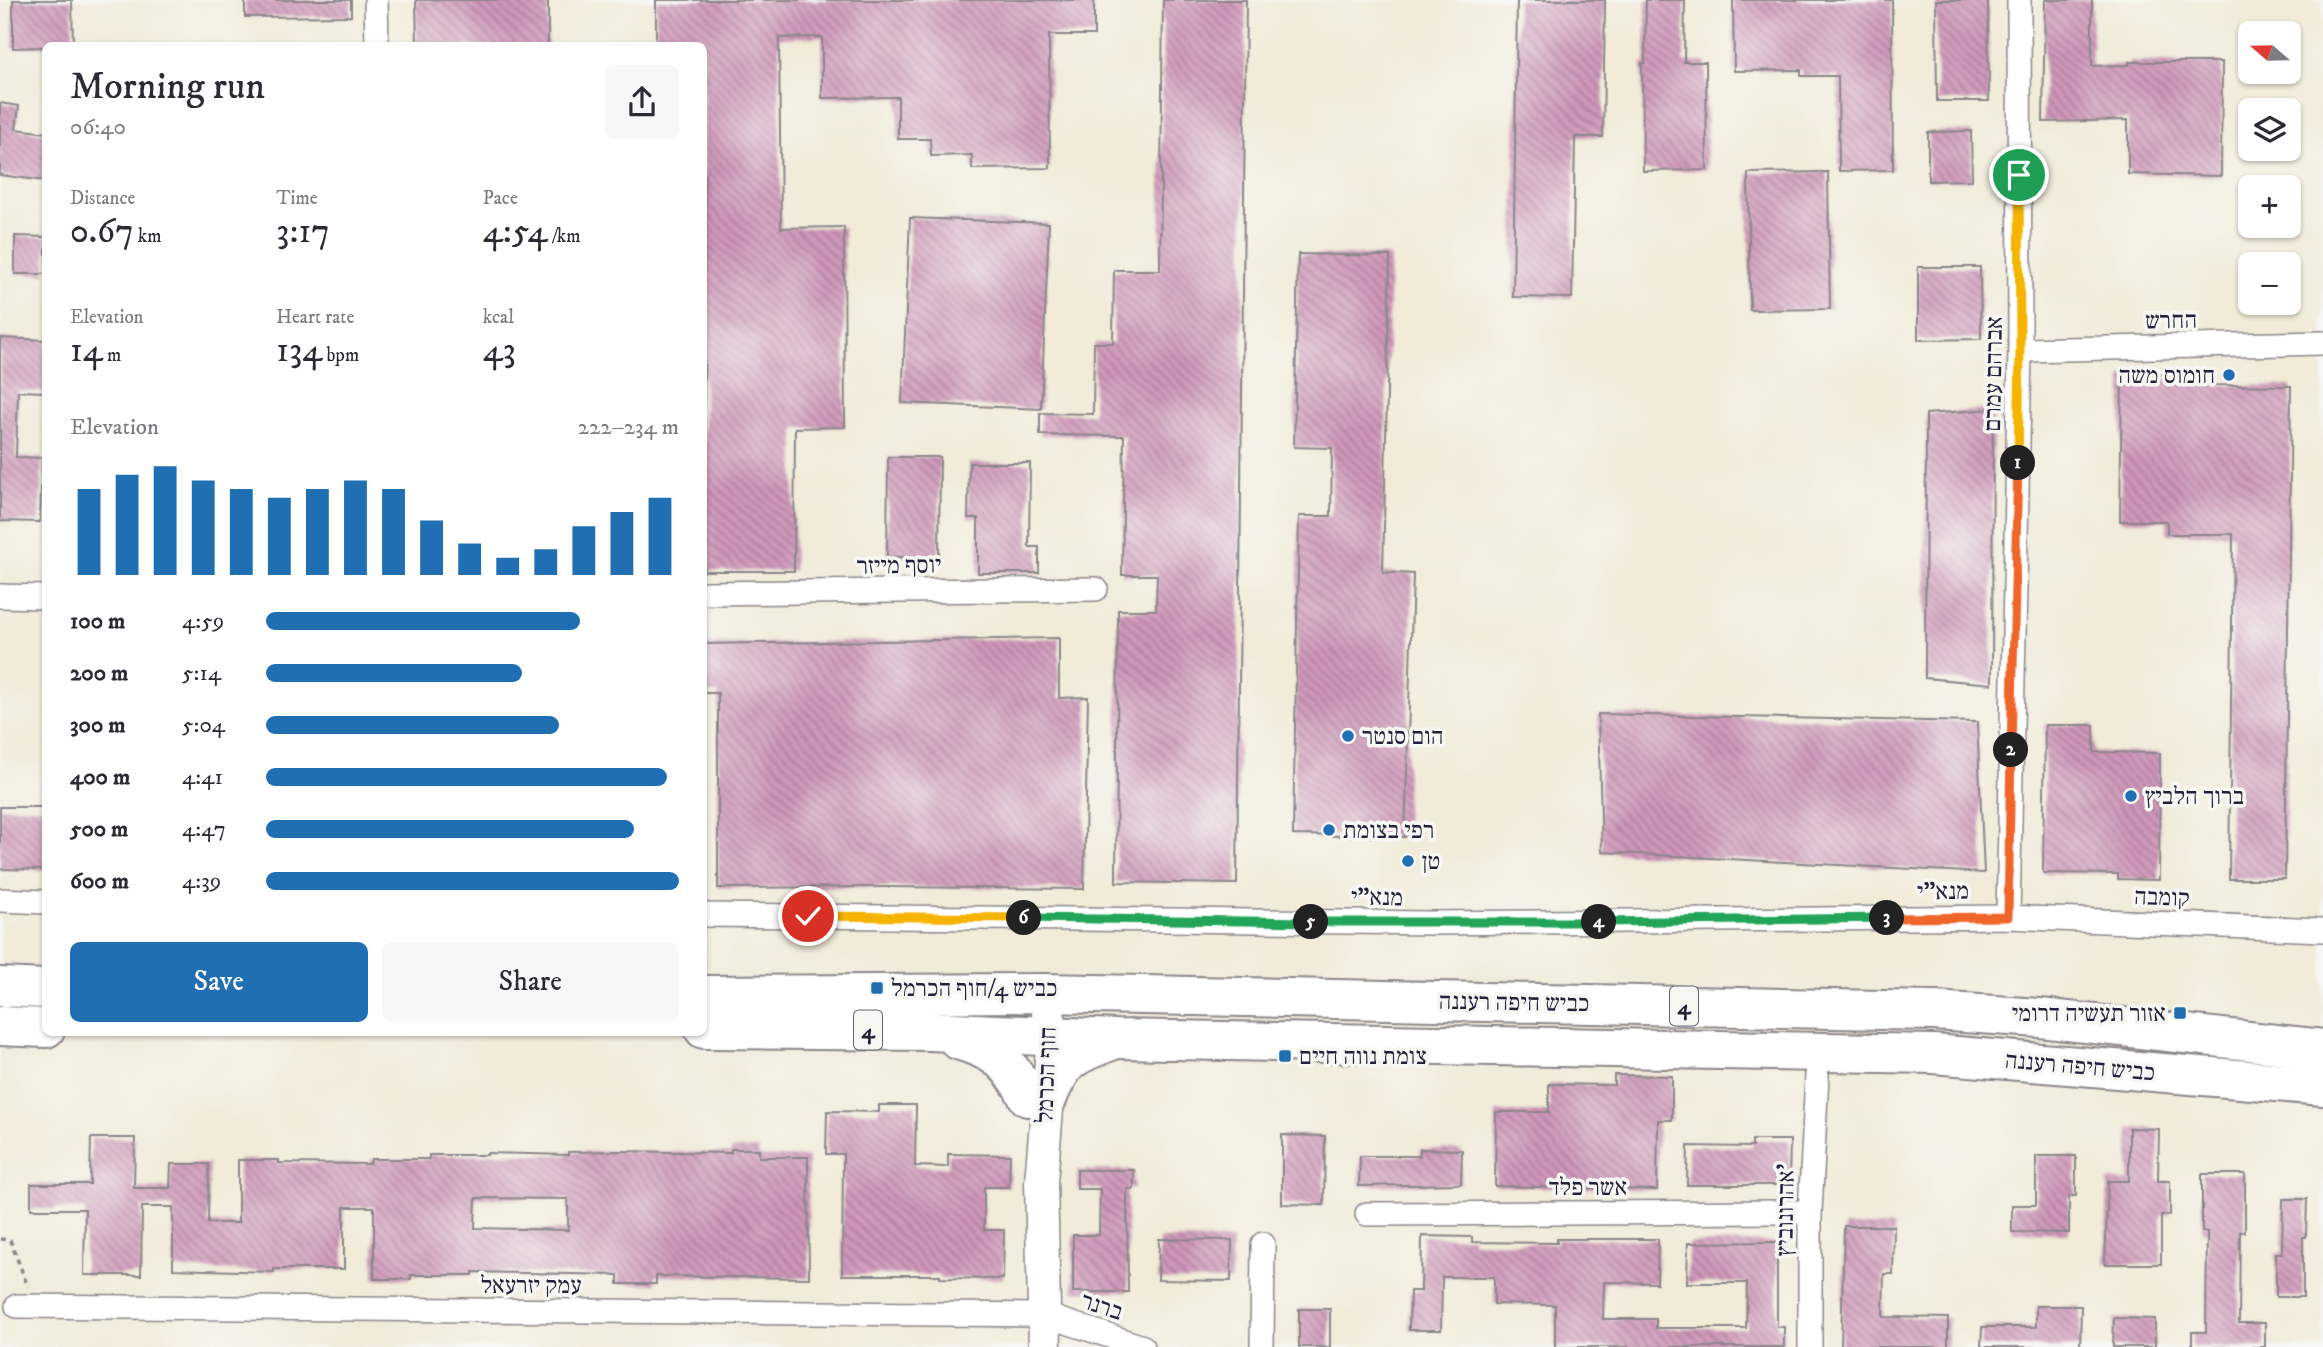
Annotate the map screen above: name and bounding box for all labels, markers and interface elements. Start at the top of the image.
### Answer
north arrow [2238,21,2301,84]
map controls [2238,21,2301,315]
text: Morning run [70,63,265,111]
button: share [605,65,679,139]
button: layers [2238,98,2301,161]
text: 06:40 [70,113,126,142]
pin [1989,145,2049,205]
icon: arrive [2000,156,2038,194]
button: + [2238,175,2301,238]
text: Distance [70,187,135,210]
text: Time [276,187,318,210]
text: Pace [483,187,518,210]
text: 0.67 [70,210,134,254]
text: 3:17 [276,210,330,254]
text: 4:54 [483,210,548,254]
text: km [134,225,162,248]
text: /km [548,225,581,248]
button: − [2238,252,2301,315]
text: Elevation [70,306,144,329]
text: Heart rate [276,306,354,329]
text: kcal [483,306,514,329]
street label: החרש [2145,306,2197,336]
street label: אברהם עמרם [1978,316,2010,432]
text: 14 [70,329,103,373]
text: 134 [276,329,322,373]
text: 43 [483,329,516,373]
text: m [103,344,121,367]
text: bpm [322,344,359,367]
place label: חומוס משה [2118,361,2215,391]
marker: חומוס משה [2221,367,2237,383]
text: Elevation [70,413,159,442]
text: 222–234 m [578,413,679,442]
pin: 1 [2000,446,2036,480]
text: 1 [2014,451,2021,474]
street label: יוסף מייזר [856,550,942,582]
text: 100 m [70,607,125,636]
text: 4:59 [182,607,224,636]
text: 200 m [70,659,128,688]
text: 5:14 [182,659,221,688]
text: 300 m [70,711,126,740]
text: 5:04 [182,711,225,740]
place label: הום סנטר [1362,722,1444,752]
marker: הום סנטר [1340,728,1356,744]
pin: 2 [1994,732,2028,768]
text: 2 [2006,738,2015,761]
text: 400 m [70,763,130,792]
text: 4:41 [182,763,223,792]
place label: ברוך הלביץ [2145,782,2244,812]
marker: ברוך הלביץ [2123,788,2139,804]
text: 500 m [70,815,128,844]
text: 4:47 [182,815,226,844]
place label: רפי בצומת [1343,816,1434,846]
marker: רפי בצומת [1321,822,1337,838]
place label: טן [1422,847,1440,877]
marker: טן [1400,853,1416,869]
text: 600 m [70,867,129,896]
text: 4:39 [182,867,221,896]
street label: מנא"י [1917,877,1969,907]
street label: קומבה [2134,882,2190,914]
street label: מנא"י [1351,883,1403,913]
pin [778,886,838,946]
icon: check [789,897,827,935]
pin: 6 [1006,900,1042,936]
pin: 3 [1870,900,1904,936]
pin: 5 [1294,904,1328,940]
pin: 4 [1582,904,1616,940]
text: 6 [1019,906,1028,929]
text: 3 [1883,906,1890,929]
text: 5 [1306,910,1315,933]
text: 4 [1593,910,1604,933]
button: Save [70,942,368,1022]
button: Share [382,942,679,1022]
place label: כביש 4/חוף הכרמל [891,974,1057,1004]
marker: כביש 4/חוף הכרמל [869,980,885,996]
street label: כביש חיפה רעננה [1438,987,1590,1019]
road number: 4 [1670,987,1698,1026]
place label: אזור תעשיה דרומי [2012,999,2166,1029]
marker: אזור תעשיה דרומי [2172,1005,2188,1021]
road number: 4 [854,1010,882,1050]
street label: חוף הכרמל [1030,1026,1064,1124]
place label: צומת נווה חיים [1299,1042,1427,1072]
street label: כביש חיפה רעננה [2004,1045,2156,1089]
marker: צומת נווה חיים [1277,1048,1293,1064]
street label: אהרונוביץ' [1770,1163,1802,1257]
street label: אשר פלד [1549,1173,1627,1203]
street label: עמק יזרעאל [480,1271,582,1301]
street label: ברנר [1077,1286,1126,1328]

